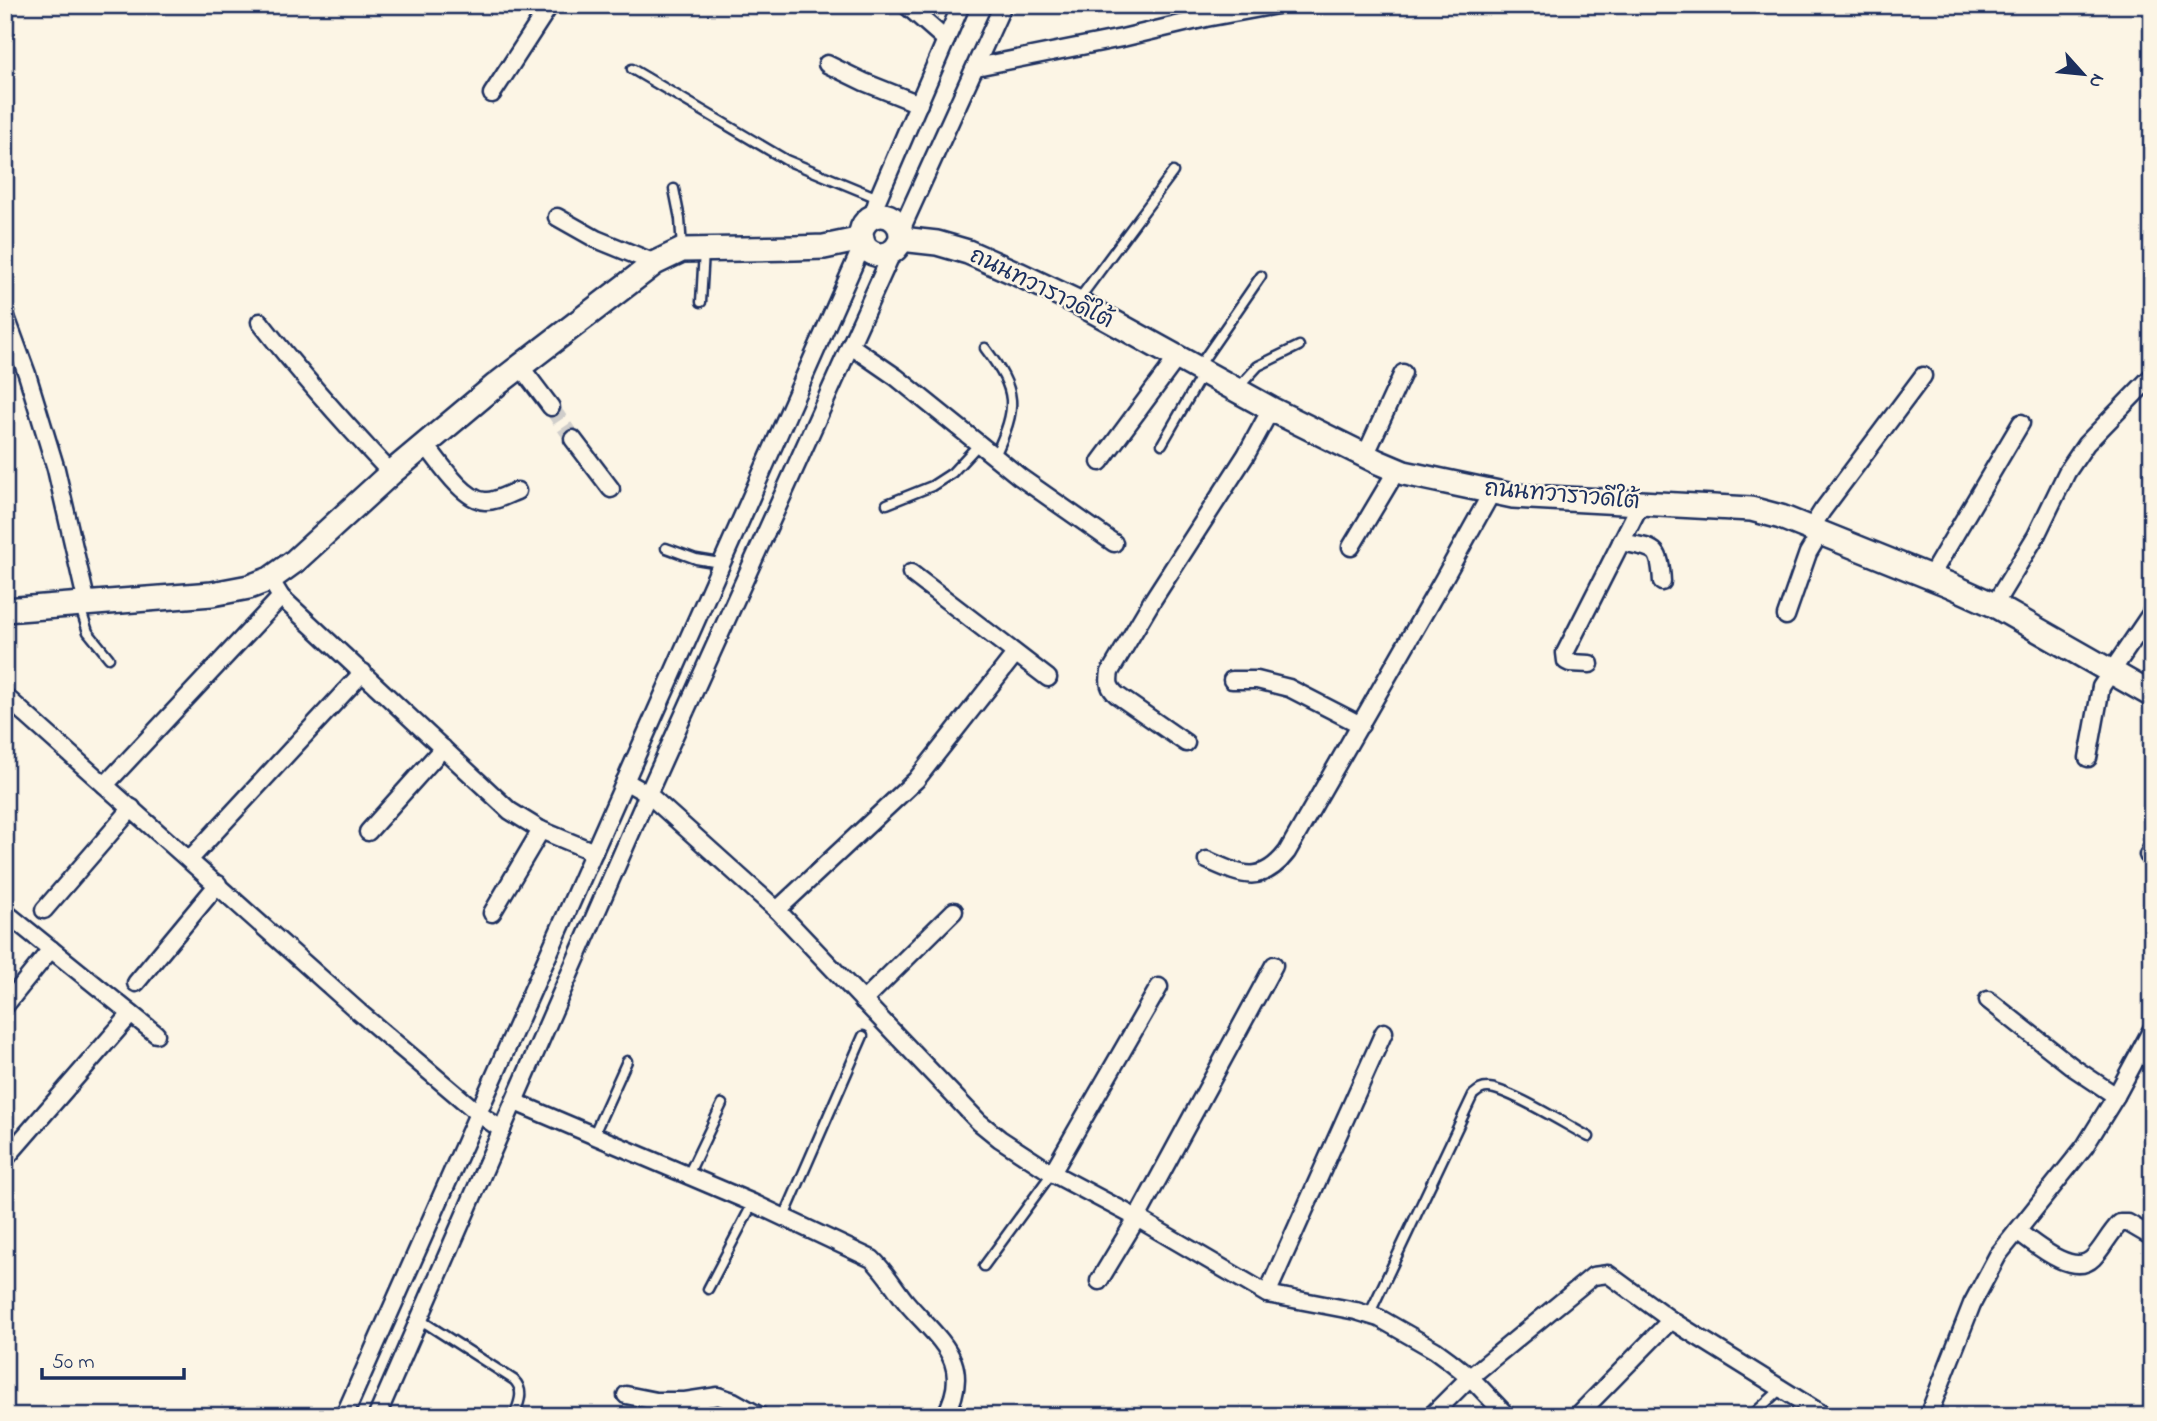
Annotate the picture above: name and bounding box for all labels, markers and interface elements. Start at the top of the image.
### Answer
north arrow [2048,38,2118,108]
text: N [2081,69,2111,93]
street label: ถนนทวาราวดีใต้ [964,238,1119,338]
street label: ถนนทวาราวดีใต้ [1483,471,1641,519]
scale bar [42,1337,184,1381]
text: 50 m [52,1348,95,1378]

